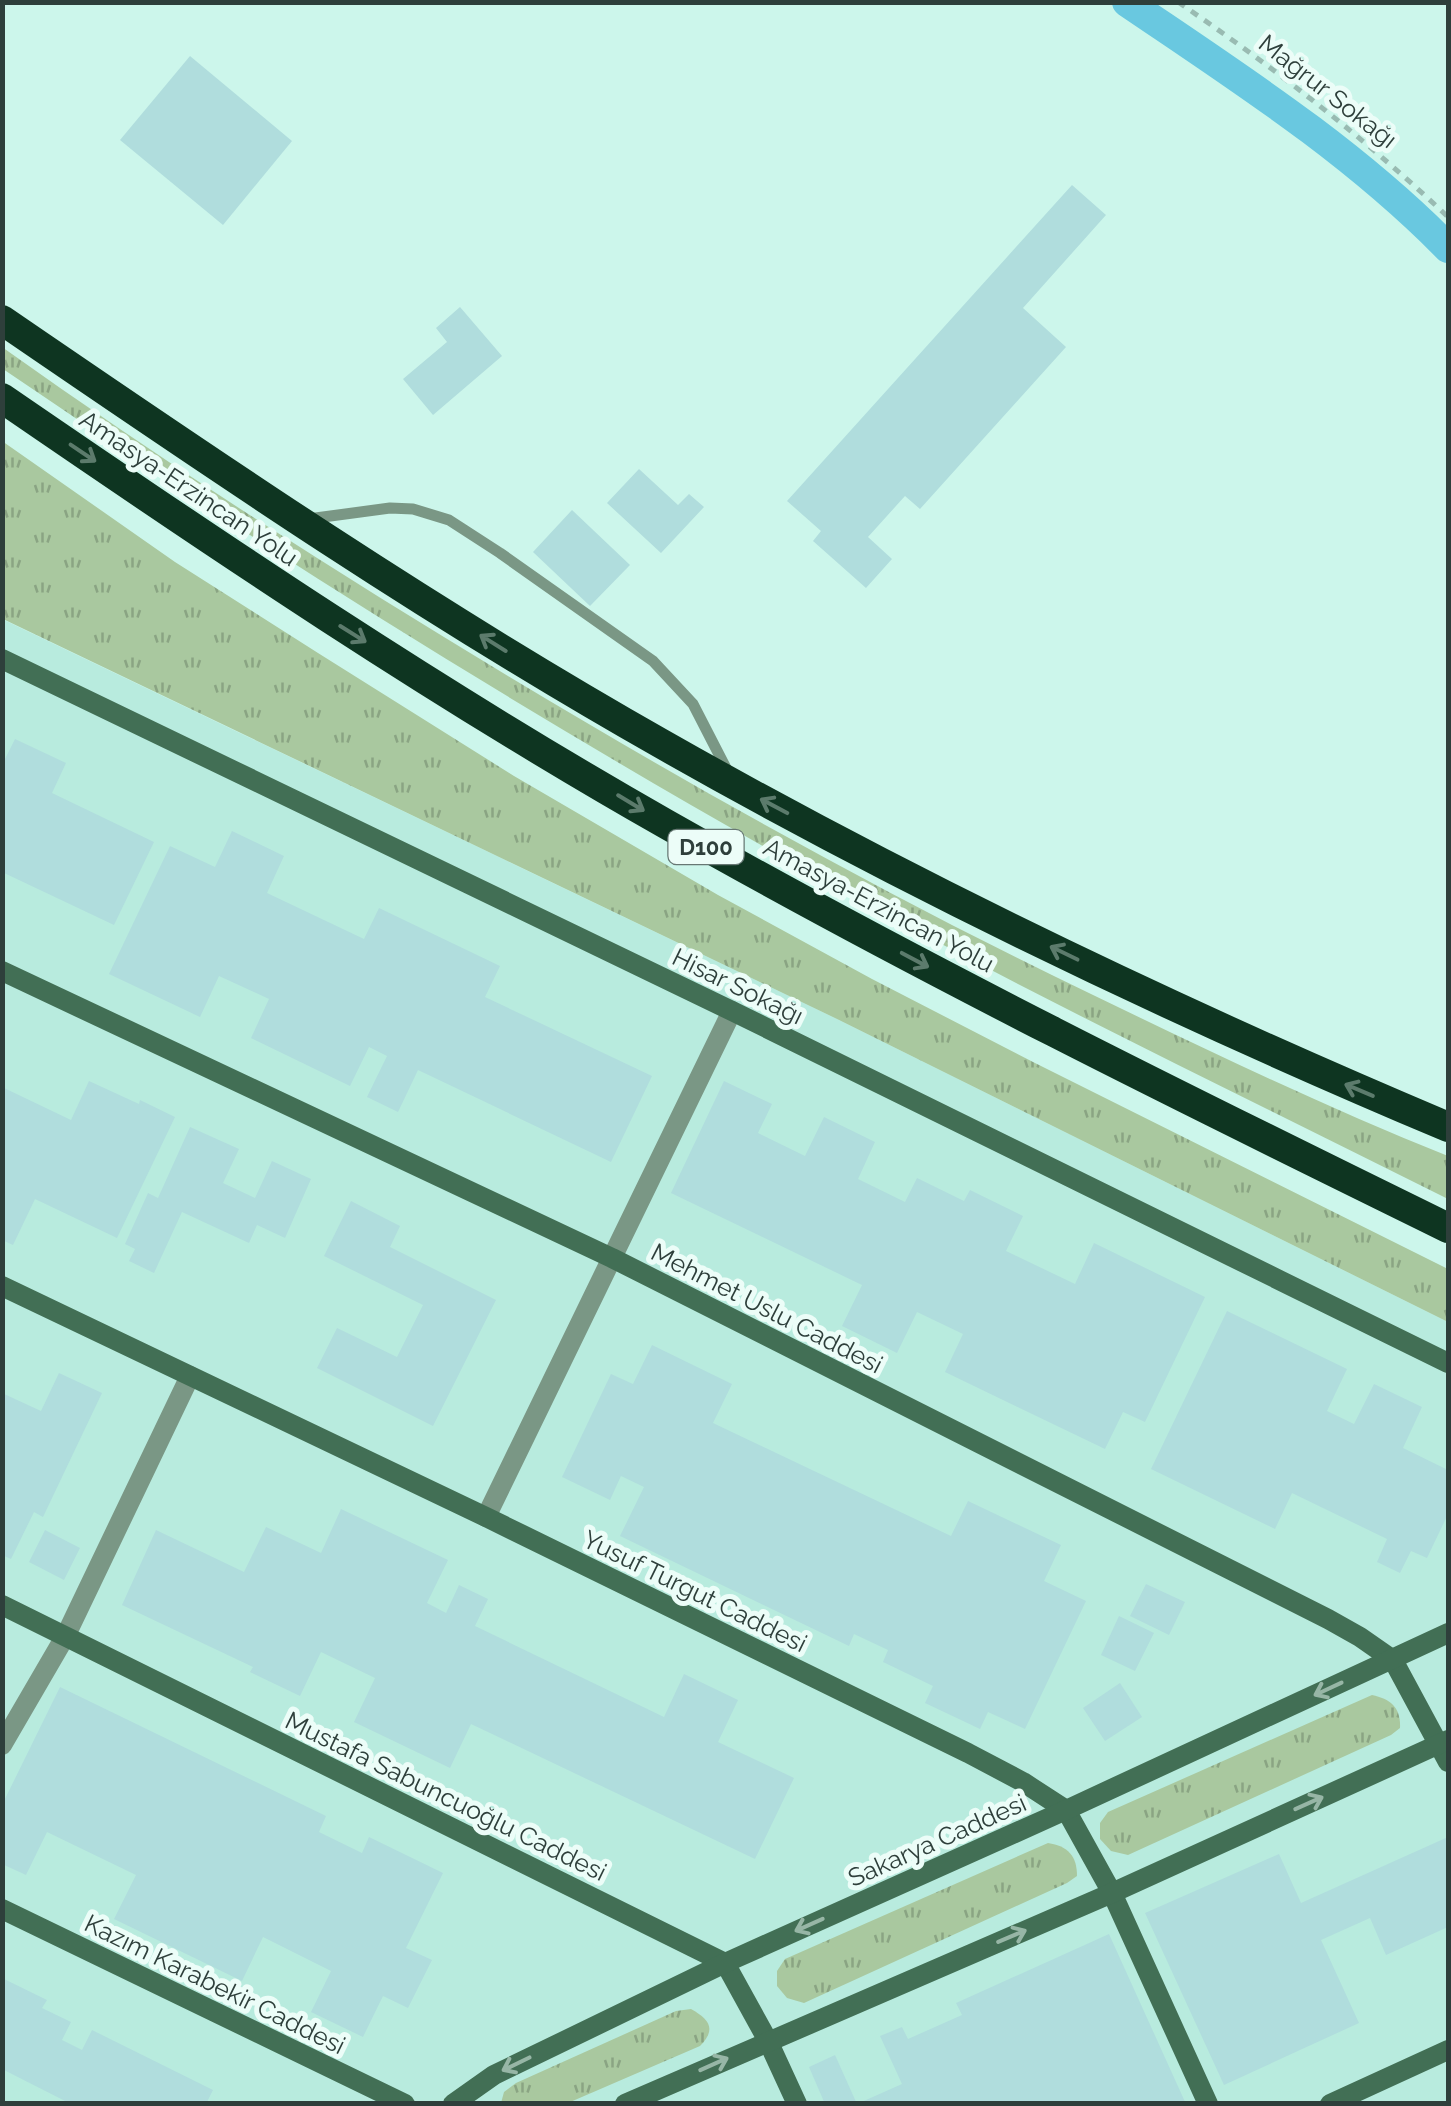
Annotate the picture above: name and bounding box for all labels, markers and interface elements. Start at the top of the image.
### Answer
street label: Mağrur Sokağı [1253,28,1403,154]
street label: Amasya-Erzincan Yolu [74,404,304,572]
one-way arrow [69,442,96,463]
one-way arrow [338,624,367,644]
one-way arrow [479,633,508,653]
one-way arrow [616,793,645,813]
one-way arrow [760,796,790,815]
road number: D100 [668,830,744,864]
street label: Amasya-Erzincan Yolu [759,831,999,979]
street label: Hisar Sokağı [668,941,808,1031]
one-way arrow [1050,943,1079,962]
one-way arrow [900,951,930,970]
one-way arrow [1344,1079,1375,1097]
street label: Mehmet Uslu Caddesi [646,1237,888,1379]
street label: Yusuf Turgut Caddesi [578,1524,812,1658]
one-way arrow [1314,1681,1344,1700]
street label: Mustafa Sabuncuoğlu Caddesi [281,1705,611,1887]
street label: Sakarya Caddesi [843,1787,1031,1893]
one-way arrow [1293,1793,1323,1812]
street label: Kazım Karabekir Caddesi [80,1908,350,2060]
one-way arrow [794,1917,825,1935]
one-way arrow [996,1926,1027,1944]
one-way arrow [698,2054,729,2072]
one-way arrow [502,2055,531,2074]

